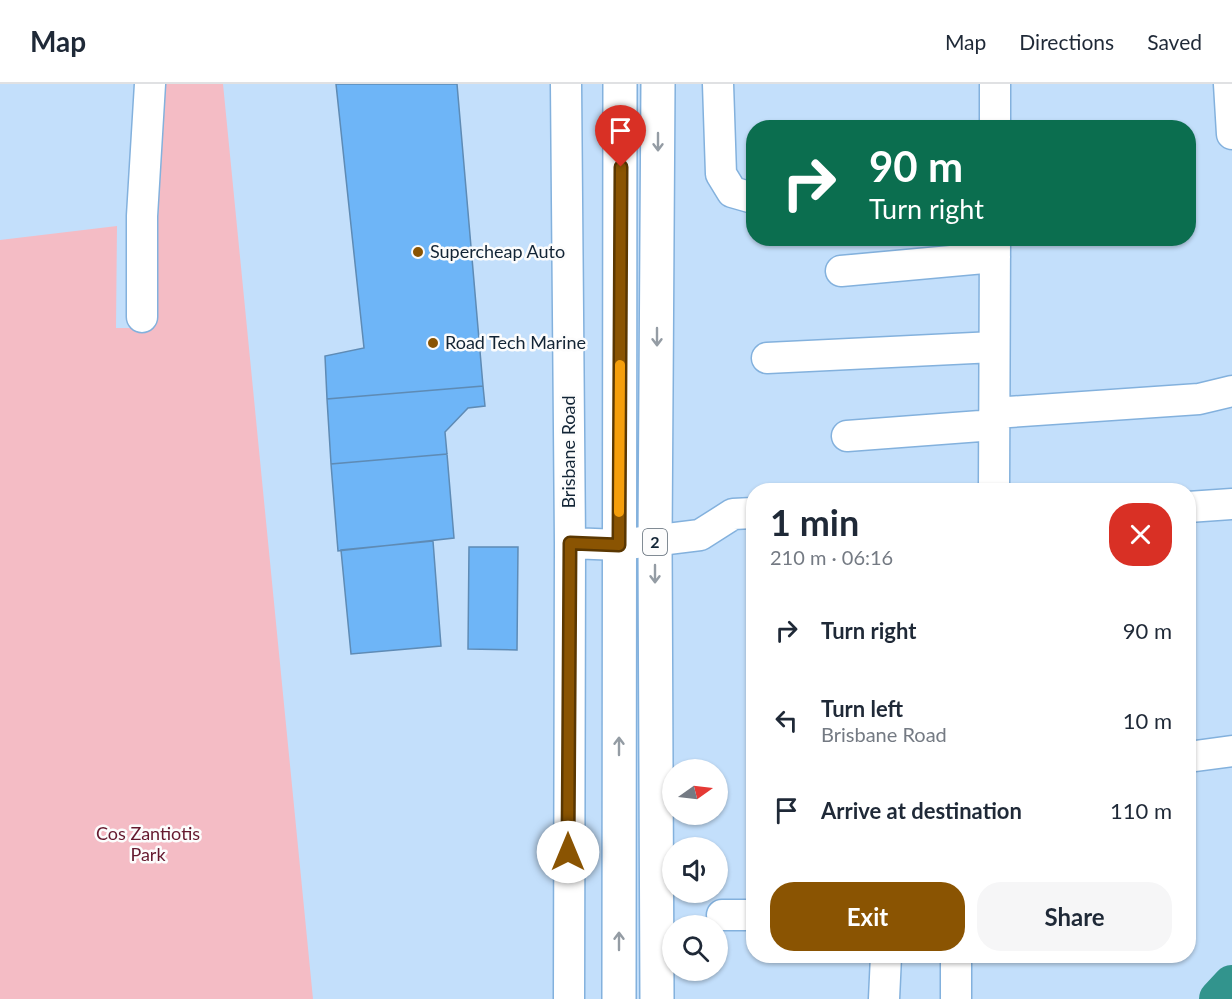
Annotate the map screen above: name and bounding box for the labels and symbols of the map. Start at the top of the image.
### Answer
pin [595,105,646,167]
one-way arrow [652,132,664,152]
place label: Supercheap Auto [430,240,565,262]
marker: Supercheap Auto [411,245,425,259]
one-way arrow [651,327,663,347]
place label: Road Tech Marine [445,331,586,353]
marker: Road Tech Marine [426,336,440,350]
street label: Brisbane Road [557,395,579,509]
road number: 2 [643,529,667,555]
one-way arrow [650,564,661,584]
one-way arrow [613,736,625,756]
north arrow [662,759,728,825]
position arrow [536,820,600,884]
park label: Cos Zantiotis Park [96,822,200,865]
one-way arrow [613,931,625,951]

